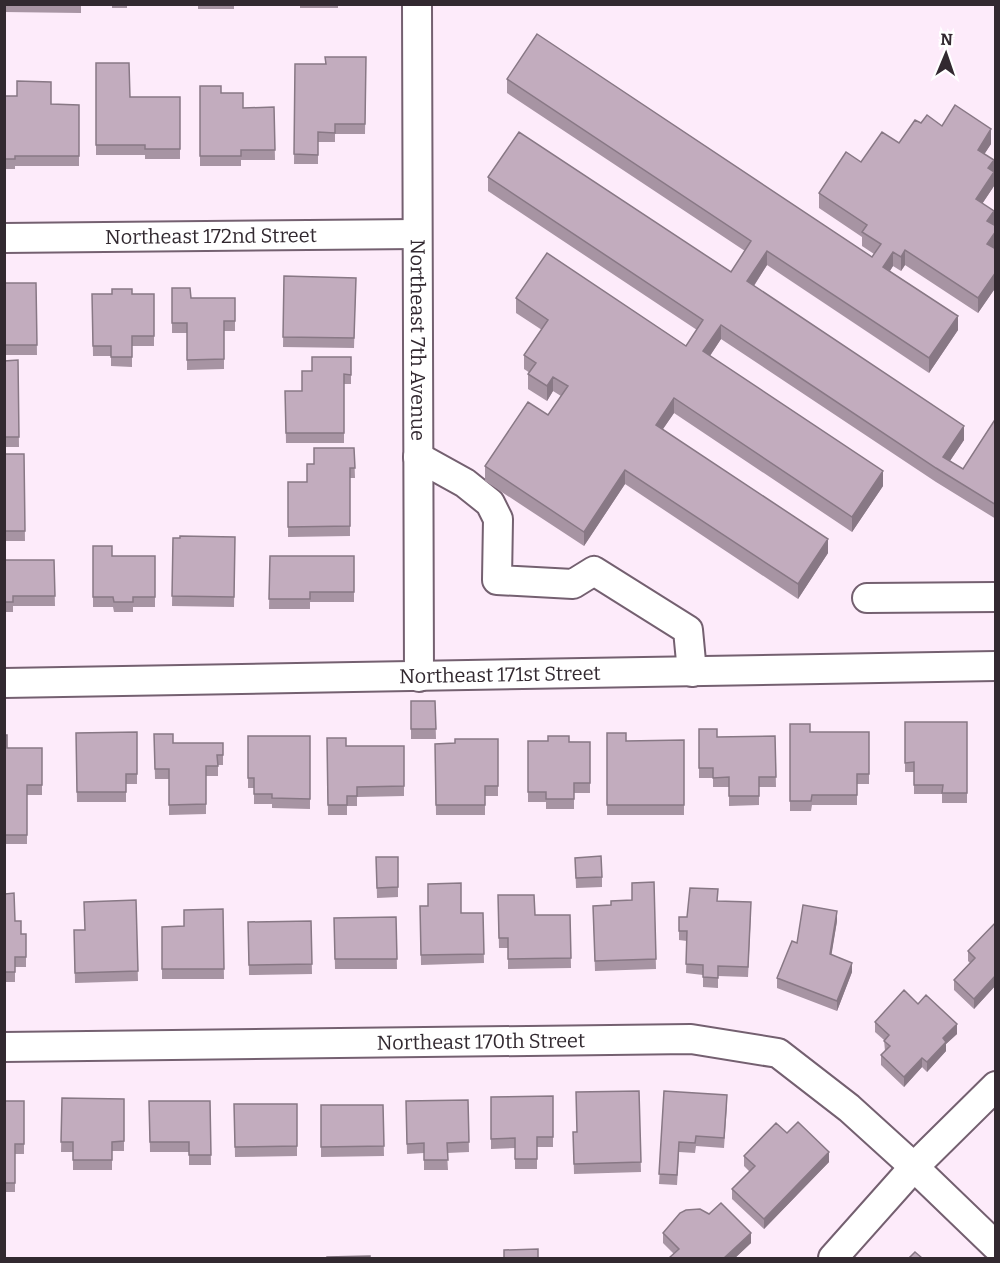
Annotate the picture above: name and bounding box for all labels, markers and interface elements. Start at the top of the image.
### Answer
north arrow [916,24,976,84]
text: N [940,30,953,49]
street label: Northeast 172nd Street [105,223,317,249]
street label: Northeast 7th Avenue [406,239,430,441]
street label: Northeast 171st Street [399,661,601,688]
street label: Northeast 170th Street [377,1028,585,1055]

